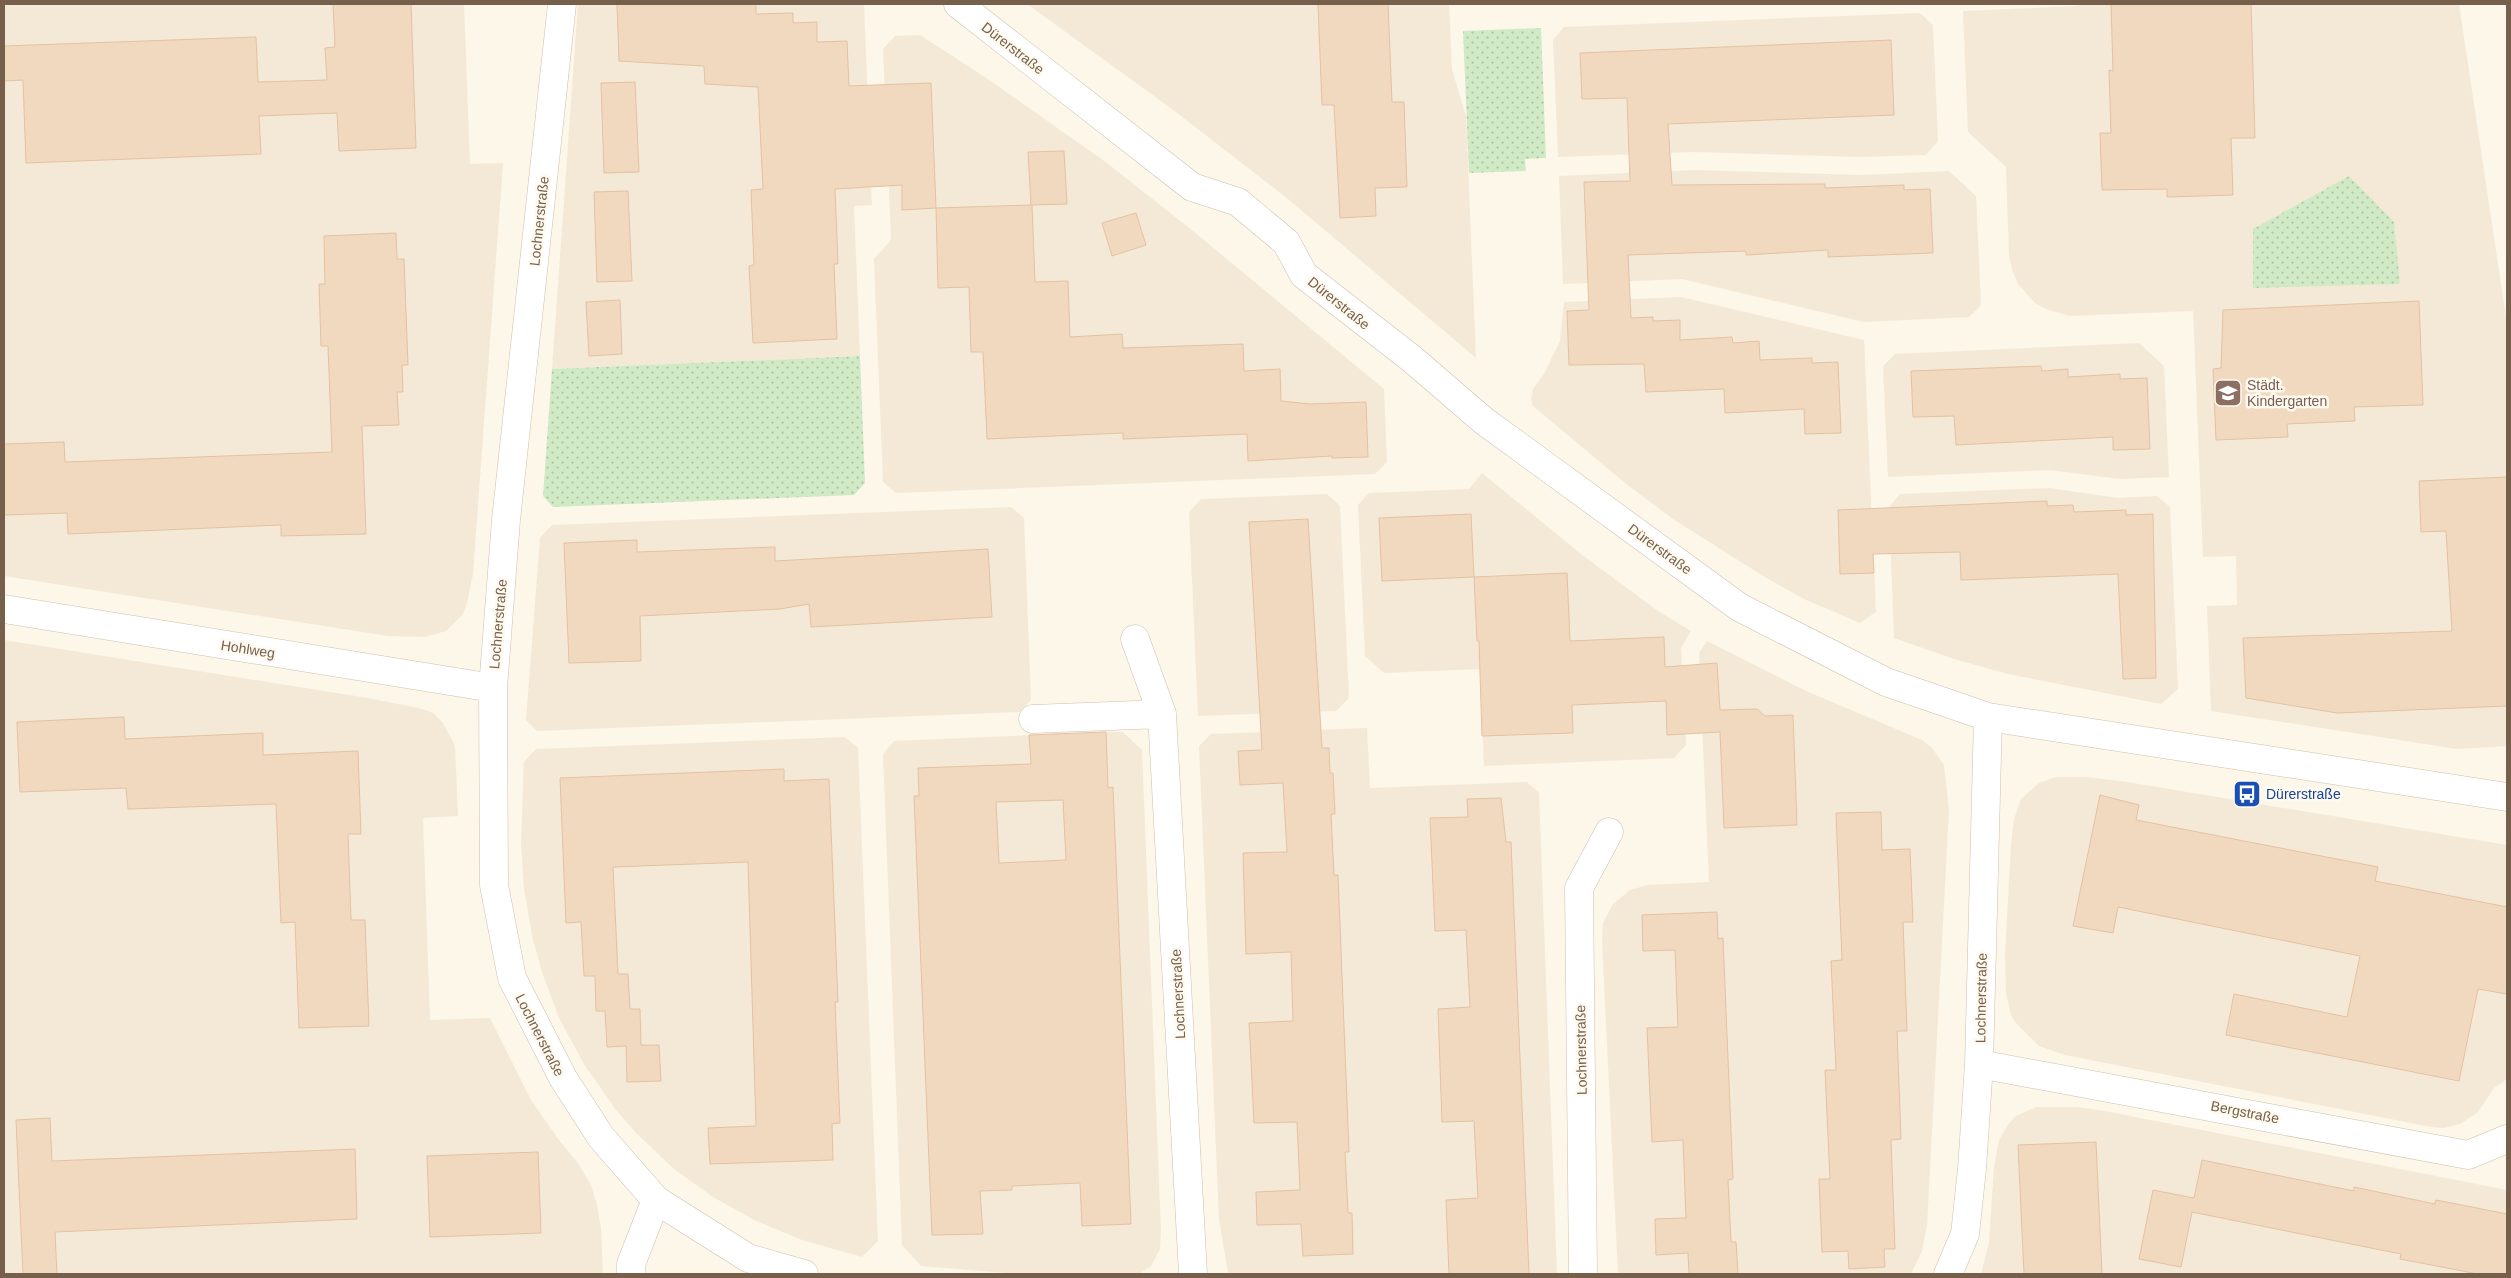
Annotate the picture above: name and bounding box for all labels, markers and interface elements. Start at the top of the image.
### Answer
street label: Dürerstraße [979,19,1048,77]
street label: Lochnerstraße [526,175,552,267]
street label: Dürerstraße [1305,273,1373,333]
place label: Städt. Kindergarten [2247,377,2327,409]
school or university icon: Städt. Kindergarten [2213,378,2243,408]
street label: Dürerstraße [1625,521,1695,578]
street label: Lochnerstraße [486,578,510,670]
street label: Hohlweg [220,637,276,661]
bus stop icon: Dürerstraße [2232,779,2262,809]
place label: Dürerstraße [2266,786,2341,802]
street label: Lochnerstraße [1168,948,1188,1039]
street label: Lochnerstraße [1972,953,1990,1043]
street label: Lochnerstraße [512,991,568,1079]
street label: Lochnerstraße [1572,1005,1590,1095]
street label: Bergstraße [2209,1098,2281,1127]

